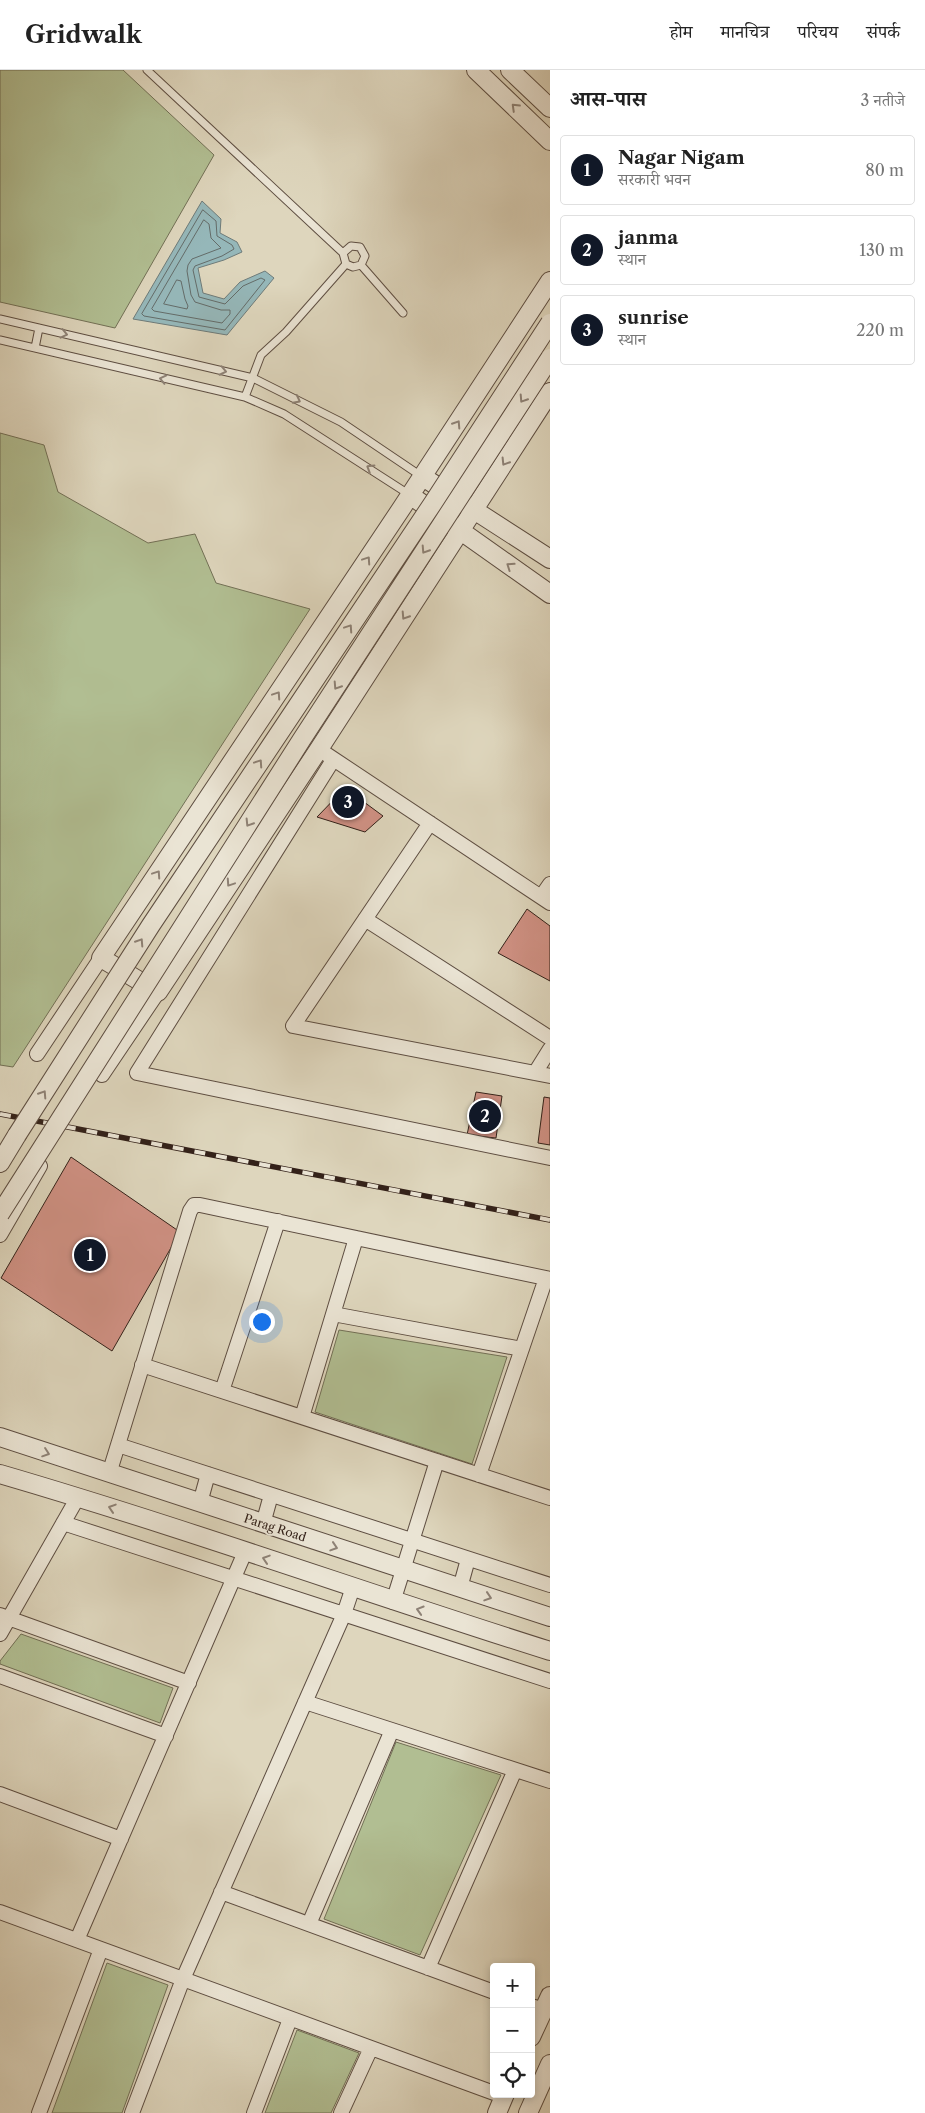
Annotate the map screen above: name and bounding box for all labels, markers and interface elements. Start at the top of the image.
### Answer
text: Gridwalk [25,20,142,49]
text: होम [670,21,693,43]
text: मानचित्र [721,21,769,43]
text: परिचय [797,21,838,43]
text: संपर्क [866,21,900,43]
text: आस-पास [570,86,646,111]
text: 3 नतीजे [860,90,905,110]
one-way arrow [511,104,520,113]
text: Nagar Nigam [618,146,745,169]
text: 1 [583,160,591,180]
text: 80 m [865,160,904,180]
text: सरकारी भवन [618,169,691,189]
text: janma [618,226,678,249]
text: 2 [582,240,592,260]
text: 130 m [859,240,904,260]
text: स्थान [618,249,646,269]
text: sunrise [618,306,689,329]
text: 3 [582,320,592,340]
text: 220 m [856,320,904,340]
one-way arrow [60,328,69,339]
text: स्थान [618,329,646,349]
one-way arrow [218,365,227,376]
one-way arrow [158,374,167,384]
one-way arrow [520,393,530,402]
one-way arrow [291,394,300,404]
one-way arrow [451,421,460,430]
one-way arrow [502,457,511,466]
one-way arrow [366,465,375,474]
one-way arrow [422,544,431,553]
one-way arrow [361,556,370,566]
one-way arrow [506,563,516,572]
one-way arrow [402,611,412,620]
one-way arrow [343,624,352,634]
one-way arrow [334,680,343,690]
one-way arrow [271,691,280,701]
one-way arrow [253,759,262,769]
pin: 3 [332,783,364,821]
one-way arrow [246,817,255,826]
one-way arrow [151,870,161,879]
one-way arrow [226,878,236,887]
one-way arrow [133,938,143,947]
one-way arrow [37,1090,46,1100]
pin: 2 [469,1097,501,1135]
pin: 1 [74,1236,106,1274]
your location [249,1309,275,1335]
one-way arrow [41,1447,50,1457]
one-way arrow [108,1504,116,1514]
street label: Parag Road [242,1510,309,1545]
one-way arrow [329,1541,337,1551]
one-way arrow [262,1554,271,1564]
one-way arrow [484,1591,492,1601]
one-way arrow [416,1606,425,1616]
map controls [490,1963,535,2098]
button: + [490,1963,535,2008]
button: − [490,2008,535,2053]
button: locate [490,2053,535,2098]

